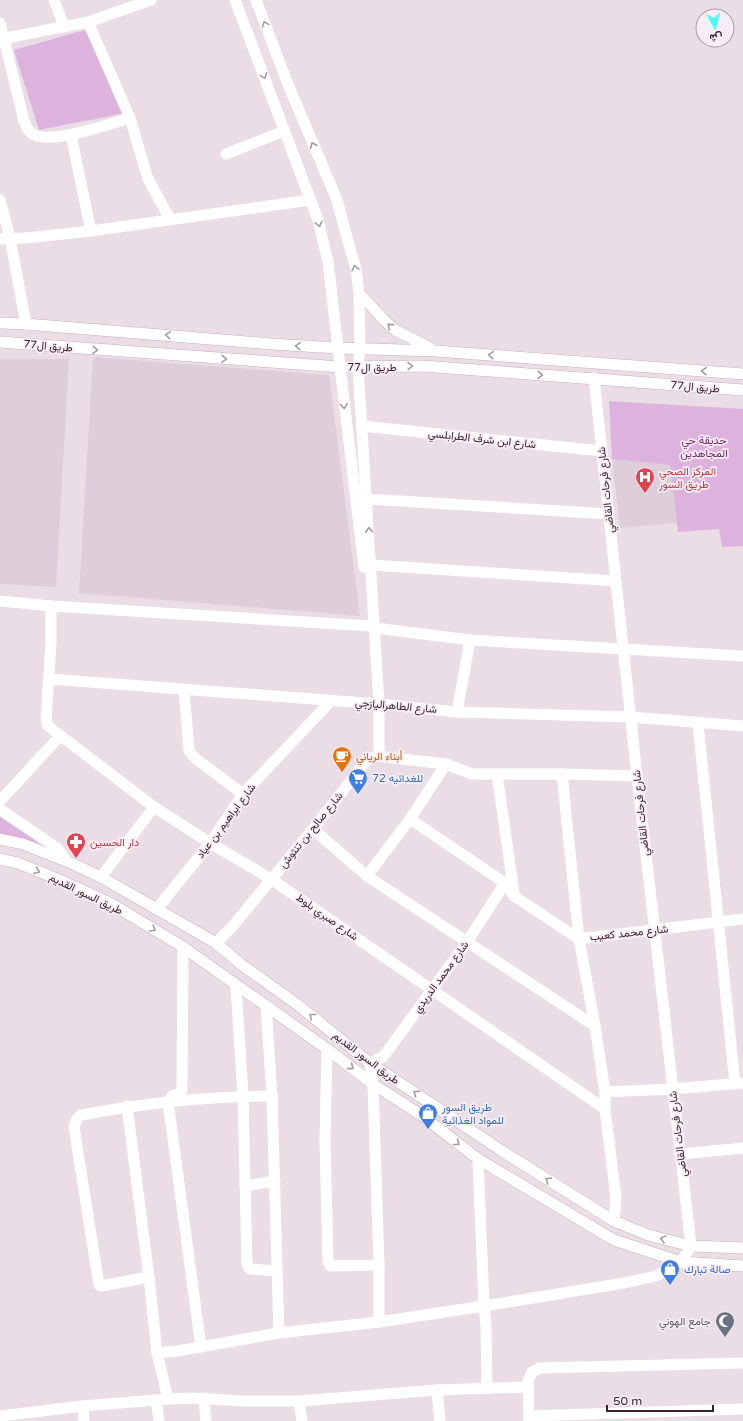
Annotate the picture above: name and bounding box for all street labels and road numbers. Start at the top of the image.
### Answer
street label: طريق ال77 [23,337,73,355]
street label: طريق ال77 [347,361,397,374]
street label: طريق ال77 [670,378,720,396]
street label: شارع ابن شرف الطرابلسي [427,427,537,454]
street label: شارع فرحات القاضي [595,446,620,534]
street label: شارع الطاهراليازجي [354,696,438,719]
street label: شارع فرحات القاضي [630,769,655,857]
street label: شارع ابراهيم بن عياد [194,781,259,862]
street label: شارع صالح بن تنتوش [276,789,347,871]
street label: طريق السور القديم [47,871,125,918]
street label: شارع صبري بلوط [292,891,361,946]
street label: شارع محمد كعيب [589,922,669,945]
street label: شارع محمد الدريدي [411,938,474,1017]
street label: طريق السور القديم [329,1029,402,1088]
street label: شارع فرحات القاضي [666,1090,693,1178]

